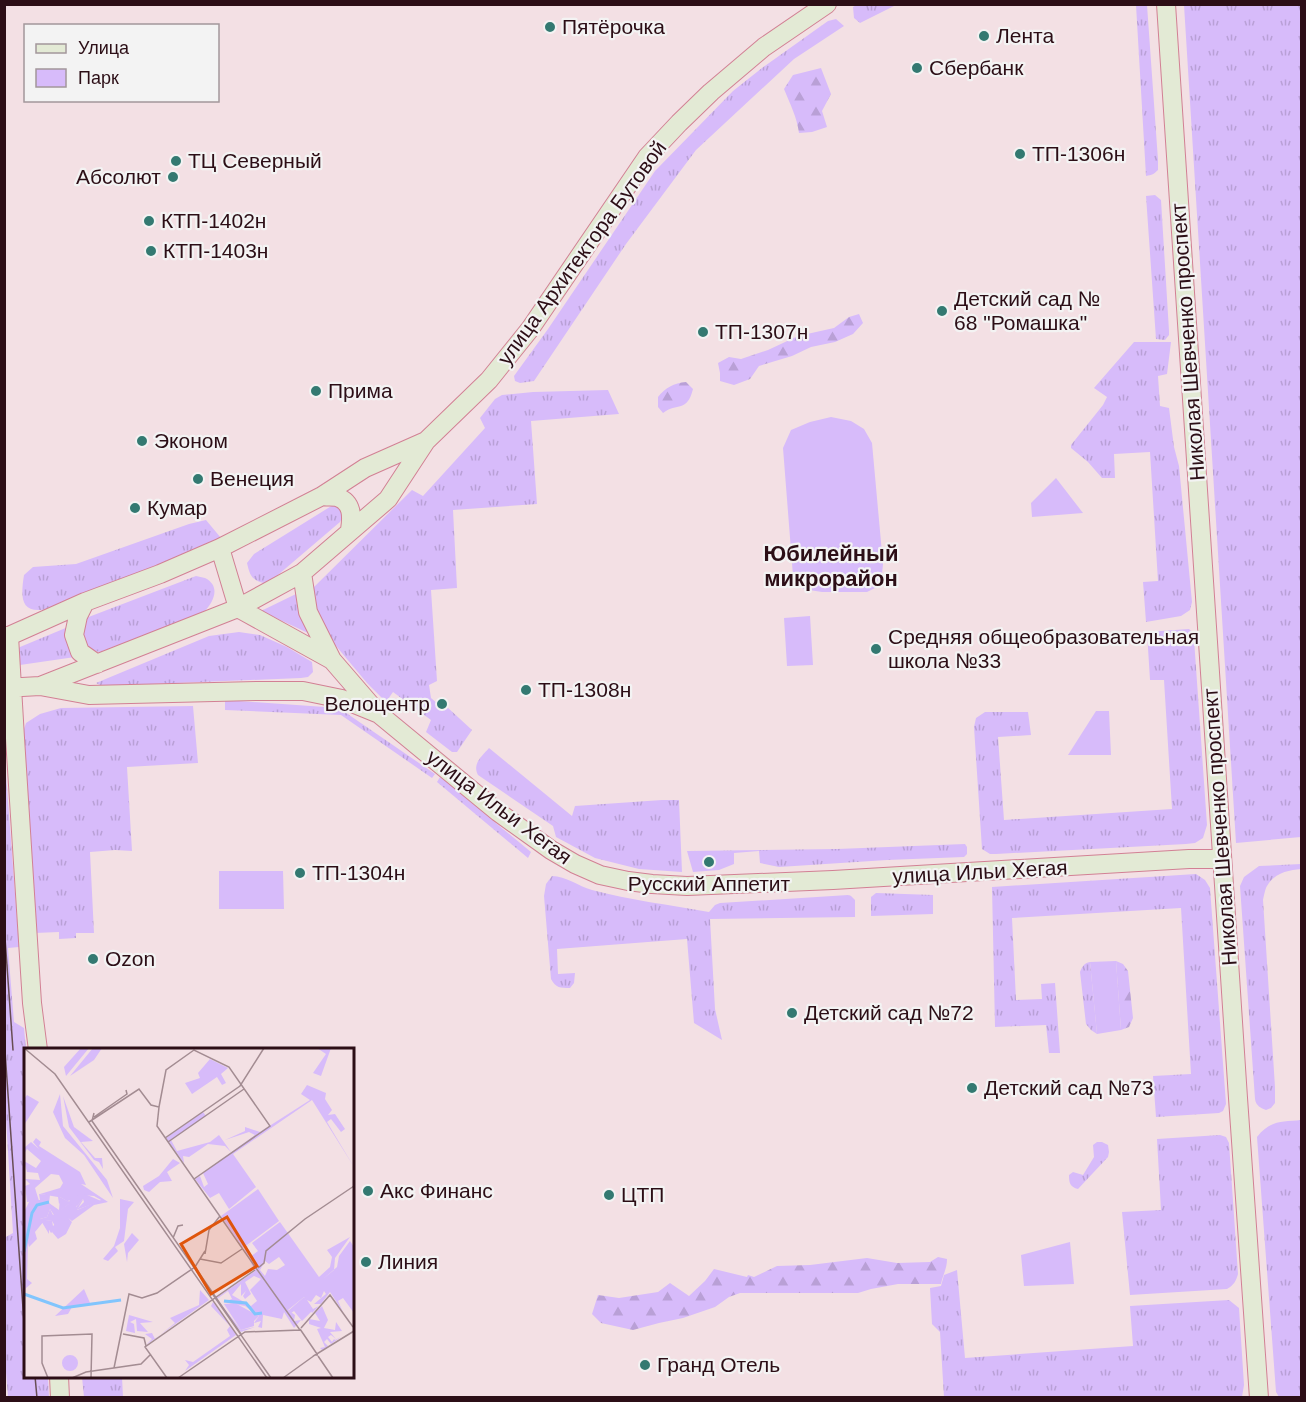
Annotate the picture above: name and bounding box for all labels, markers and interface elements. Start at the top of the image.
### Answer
place label: Пятёрочка [562,15,665,38]
marker: Пятёрочка [543,20,557,34]
legend [24,24,219,102]
place label: Лента [996,24,1054,47]
marker: Лента [977,29,991,43]
text: Улица [78,38,130,58]
place label: Сбербанк [929,56,1024,79]
marker: Сбербанк [910,61,924,75]
text: Парк [78,68,119,88]
street label: улица Архитектора Бутовой [493,136,671,369]
place label: ТП-1306н [1032,142,1125,165]
marker: ТП-1306н [1013,147,1027,161]
place label: ТЦ Северный [188,149,322,172]
marker: ТЦ Северный [169,154,183,168]
place label: Абсолют [76,165,161,188]
marker: Абсолют [166,170,180,184]
street label: Николая Шевченко проспект [1166,202,1209,482]
place label: КТП-1402н [161,209,266,232]
marker: КТП-1402н [142,214,156,228]
place label: КТП-1403н [163,239,268,262]
marker: КТП-1403н [144,244,158,258]
place label: Детский сад № 68 "Ромашка" [954,287,1100,334]
marker: Детский сад № 68 "Ромашка" [935,304,949,318]
place label: ТП-1307н [715,320,808,343]
marker: ТП-1307н [696,325,710,339]
place label: Прима [328,379,393,402]
marker: Прима [309,384,323,398]
place label: Эконом [154,429,228,452]
marker: Эконом [135,434,149,448]
place label: Венеция [210,467,294,490]
marker: Венеция [191,472,205,486]
place label: Кумар [147,496,207,519]
marker: Кумар [128,501,142,515]
district label: Юбилейный микрорайон [764,541,898,591]
place label: Средняя общеобразовательная школа №33 [888,625,1199,672]
marker: Средняя общеобразовательная школа №33 [869,642,883,656]
place label: ТП-1308н [538,678,631,701]
marker: ТП-1308н [519,683,533,697]
street label: Николая Шевченко проспект [1198,687,1241,967]
place label: Велоцентр [324,692,430,715]
marker: Велоцентр [435,697,449,711]
street label: улица Ильи Хегая [422,745,576,869]
marker: Русский Аппетит [702,855,716,869]
street label: улица Ильи Хегая [892,855,1068,888]
place label: ТП-1304н [312,861,405,884]
marker: ТП-1304н [293,866,307,880]
place label: Русский Аппетит [628,872,791,895]
place label: Ozon [105,947,155,970]
marker: Ozon [86,952,100,966]
place label: Детский сад №72 [804,1001,974,1024]
marker: Детский сад №72 [785,1006,799,1020]
inset map [24,1048,354,1378]
place label: Детский сад №73 [984,1076,1154,1099]
marker: Детский сад №73 [965,1081,979,1095]
place label: Акс Финанс [380,1179,493,1202]
place label: ЦТП [621,1183,664,1206]
marker: Акс Финанс [361,1184,375,1198]
marker: ЦТП [602,1188,616,1202]
place label: Линия [378,1250,438,1273]
marker: Линия [359,1255,373,1269]
place label: Гранд Отель [657,1353,780,1376]
marker: Гранд Отель [638,1358,652,1372]

